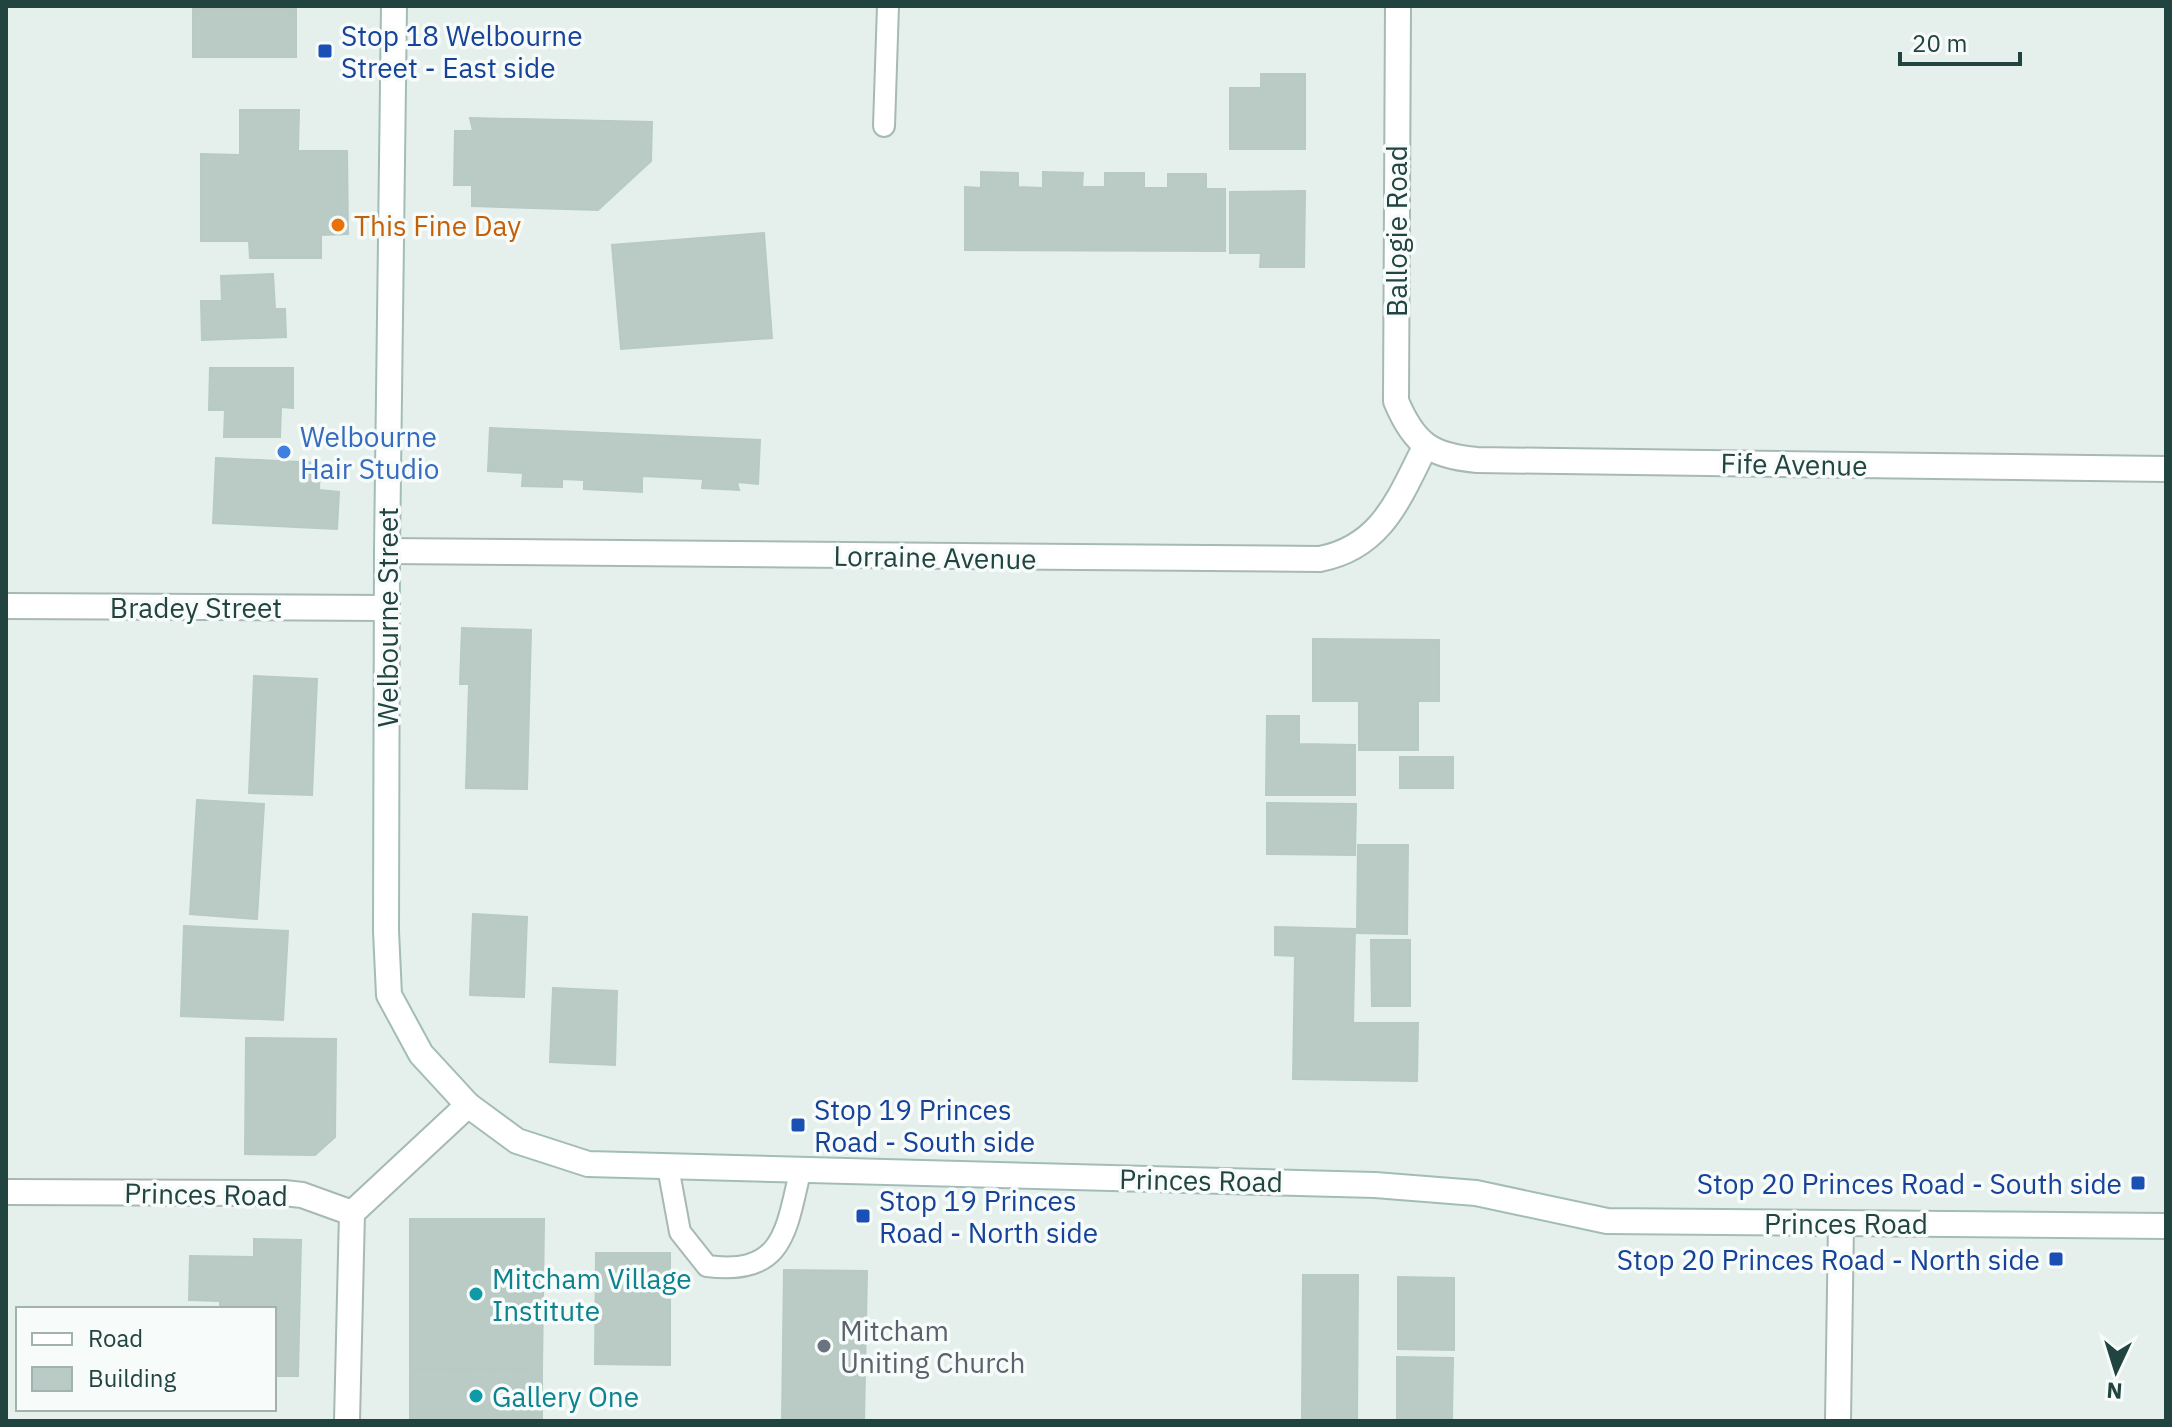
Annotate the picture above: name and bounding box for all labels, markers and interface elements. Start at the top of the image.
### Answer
scale bar [1900,16,2020,66]
place label: Stop 18 Welbourne Street - East side [341,17,583,86]
text: 20 m [1912,27,1967,59]
marker: Stop 18 Welbourne Street - East side [316,42,334,60]
street label: Ballogie Road [1378,145,1415,317]
place label: This Fine Day [354,207,521,244]
marker: This Fine Day [329,216,347,234]
place label: Welbourne Hair Studio [300,418,440,487]
marker: Welbourne Hair Studio [275,443,293,461]
street label: Fife Avenue [1720,444,1868,484]
street label: Welbourne Street [369,507,406,727]
street label: Lorraine Avenue [833,537,1037,577]
street label: Bradey Street [110,589,282,626]
place label: Stop 19 Princes Road - South side [814,1091,1035,1160]
marker: Stop 19 Princes Road - South side [789,1116,807,1134]
street label: Princes Road [1119,1160,1283,1200]
place label: Stop 20 Princes Road - South side [1697,1165,2122,1202]
street label: Princes Road [124,1174,288,1214]
marker: Stop 20 Princes Road - South side [2129,1174,2147,1192]
place label: Stop 19 Princes Road - North side [879,1182,1098,1251]
street label: Princes Road [1764,1205,1928,1242]
marker: Stop 19 Princes Road - North side [854,1207,872,1225]
place label: Stop 20 Princes Road - North side [1617,1241,2040,1278]
marker: Stop 20 Princes Road - North side [2047,1250,2065,1268]
place label: Mitcham Village Institute [492,1260,692,1329]
marker: Mitcham Village Institute [467,1285,485,1303]
legend [16,1307,276,1411]
place label: Mitcham Uniting Church [840,1312,1025,1381]
text: Road [88,1322,143,1354]
north arrow [2076,1331,2156,1411]
marker: Mitcham Uniting Church [815,1337,833,1355]
text: Building [88,1362,176,1394]
text: N [2106,1376,2124,1406]
place label: Gallery One [492,1378,639,1415]
marker: Gallery One [467,1387,485,1405]

